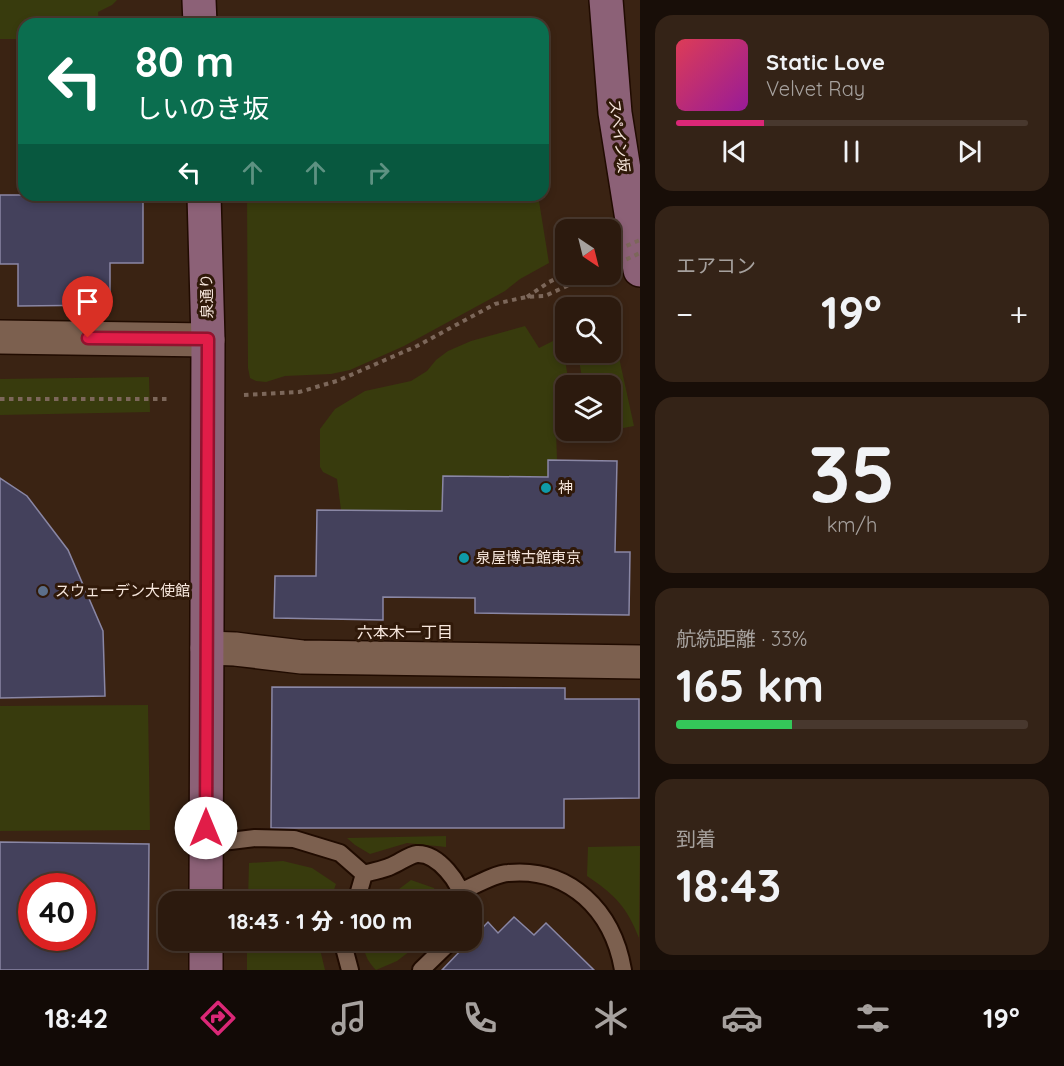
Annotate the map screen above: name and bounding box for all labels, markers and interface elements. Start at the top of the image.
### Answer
text: 80 m [135,35,234,88]
icon: left [36,42,114,120]
text: Static Love [766,48,885,76]
text: Velvet Ray [766,76,865,101]
text: しいのき坂 [135,91,269,125]
street label: スペイン坂 [605,98,634,174]
icon: previous [718,135,751,168]
icon: pause [835,135,868,168]
icon: next [953,135,986,168]
icon: left [173,156,206,189]
icon: ahead [236,156,269,189]
icon: ahead [299,156,332,189]
icon: right [362,156,395,189]
north arrow [555,219,621,285]
map controls [555,219,621,441]
text: エアコン [676,253,756,278]
street label: 泉通り [197,273,216,319]
pin [62,276,113,338]
text: 19° [821,284,882,340]
icon: arrive [71,285,104,318]
text: − [676,293,693,334]
text: + [1009,293,1028,334]
button: search [555,297,621,363]
button: layers [555,375,621,441]
text: 35 [809,424,895,522]
place label: 神 [558,478,573,497]
marker: 神 [539,481,553,495]
text: km/h [827,512,877,537]
place label: 泉屋博古館東京 [476,548,581,567]
marker: 泉屋博古館東京 [457,551,471,565]
place label: スウェーデン大使館 [55,581,190,600]
marker: スウェーデン大使館 [36,584,50,598]
district label: 六本木一丁目 [357,622,453,642]
text: 航続距離 · 33% [676,626,807,651]
text: 165 km [676,657,824,713]
position arrow [174,796,238,860]
text: 到着 [676,826,716,851]
text: 18:43 [676,857,781,913]
speed limit sign: 40 [18,873,96,951]
text: 18:43 · 1 分 · 100 m [228,907,412,935]
icon: directions [197,997,239,1039]
icon: music [328,997,370,1039]
icon: phone [459,997,501,1039]
icon: climate [590,997,632,1039]
icon: car [721,997,763,1039]
icon: filters [852,997,894,1039]
text: 18:42 [44,1001,108,1035]
text: 19° [983,1001,1020,1035]

